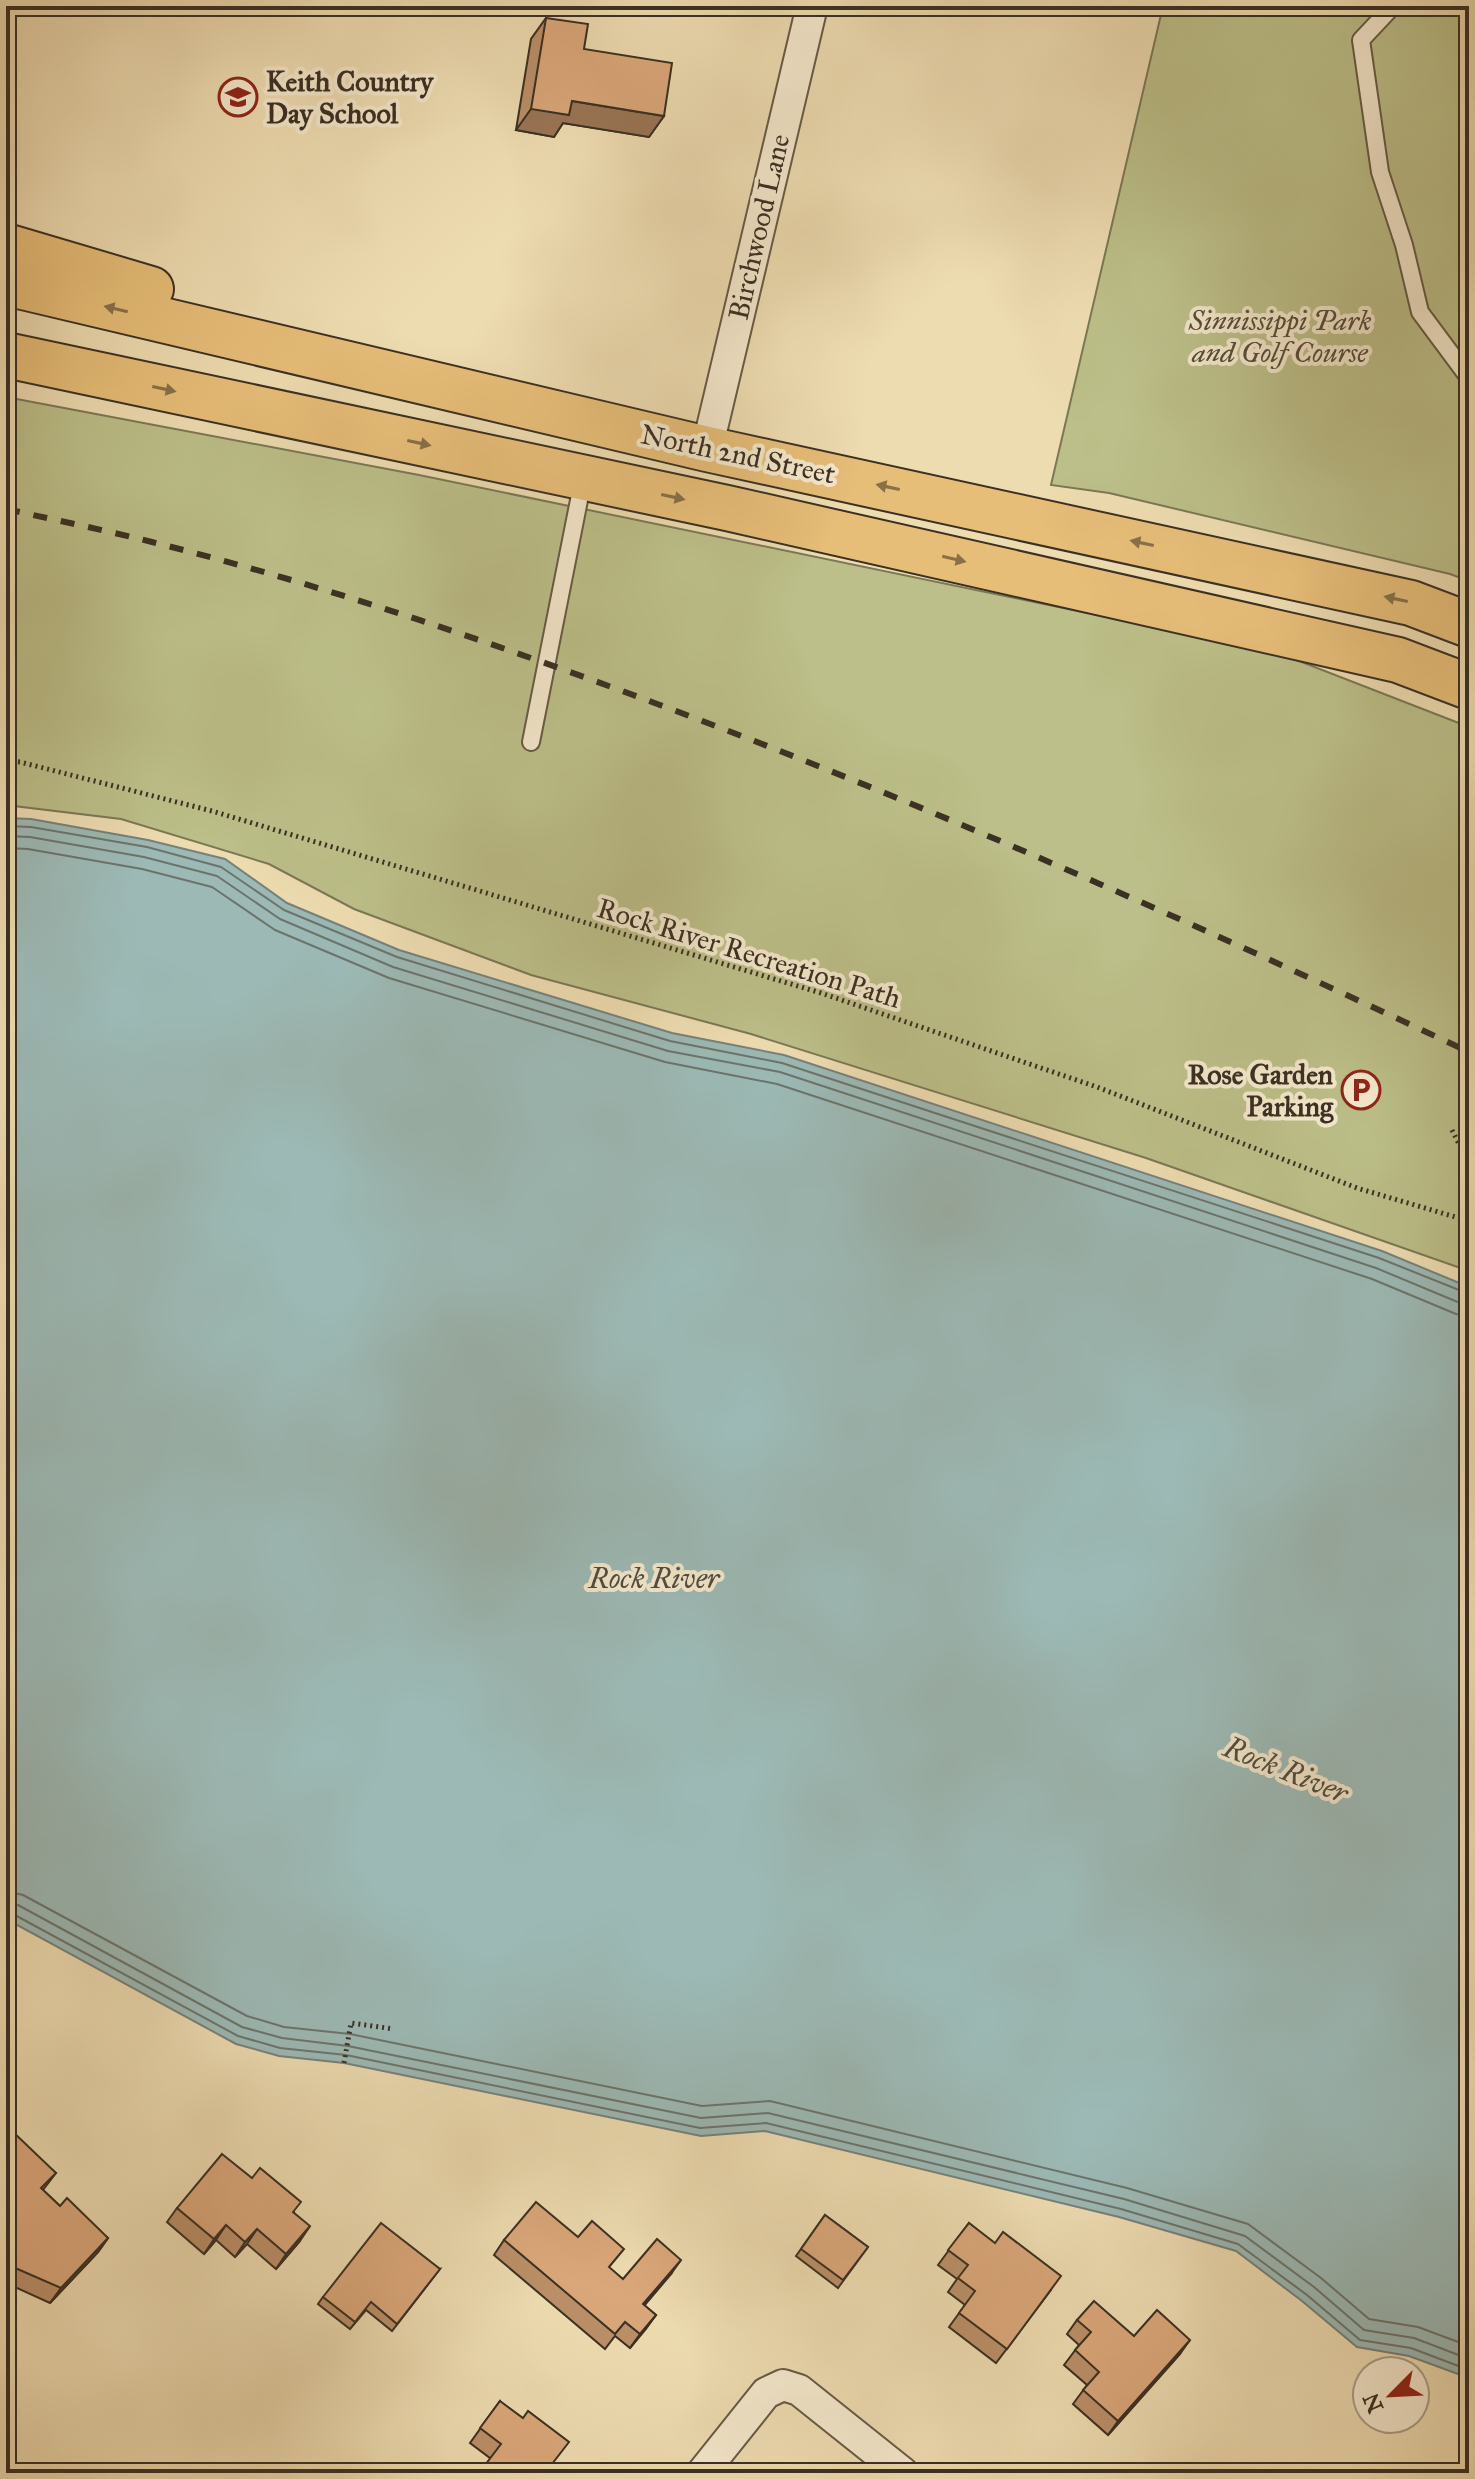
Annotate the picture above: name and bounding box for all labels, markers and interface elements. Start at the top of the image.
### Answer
place label: Keith Country Day School [266,64,434,131]
school or university icon: Keith Country Day School [217,76,259,118]
street label: Birchwood Lane [721,131,797,323]
one-way arrow [103,302,128,315]
park label: Sinnissippi Park and Golf Course [1188,303,1372,370]
one-way arrow [152,383,177,396]
street label: North 2nd Street [637,416,839,492]
one-way arrow [406,438,431,450]
one-way arrow [875,480,900,493]
one-way arrow [661,491,686,504]
one-way arrow [1129,536,1154,549]
one-way arrow [942,553,967,566]
one-way arrow [1383,592,1408,605]
street label: Rock River Recreation Path [593,890,905,1016]
place label: Rose Garden Parking [1188,1057,1334,1124]
parking icon: Rose Garden Parking [1340,1069,1382,1111]
water label: Rock River [588,1560,721,1596]
water label: Rock River [1218,1728,1355,1812]
north arrow [1351,2355,1431,2435]
text: N [1357,2389,1389,2417]

